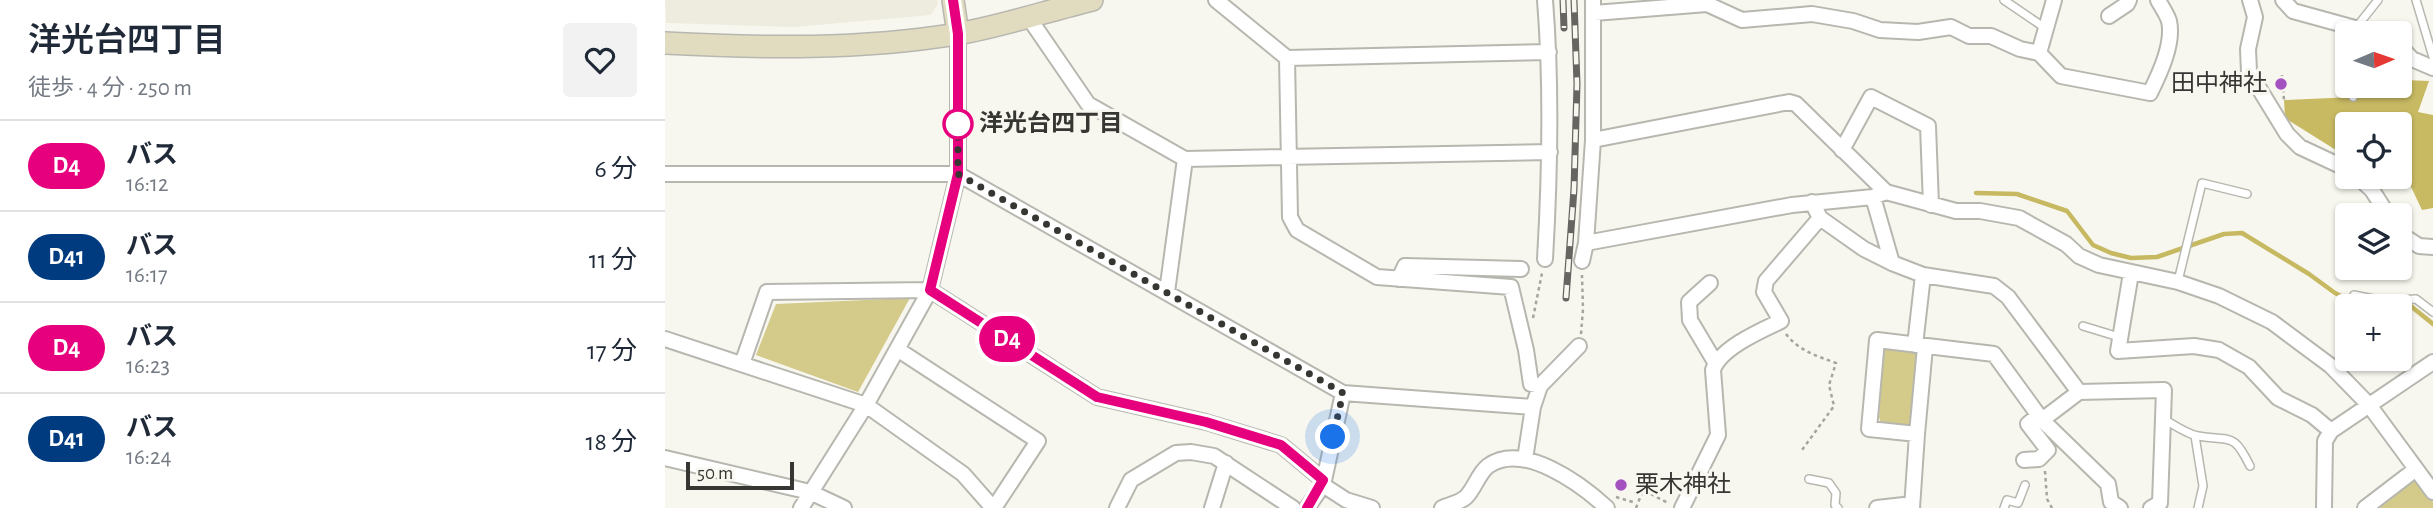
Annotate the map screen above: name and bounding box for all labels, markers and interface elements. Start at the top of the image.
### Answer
north arrow [2335,21,2411,98]
map controls [2335,21,2412,371]
button: heart [563,23,637,97]
text: 洋光台四丁目 [28,25,226,58]
place label: 田中神社 [2171,70,2267,96]
marker: 田中神社 [2273,76,2289,92]
text: 徒歩 · 4 分 · 250 m [28,77,192,100]
marker: 洋光台四丁目 [943,109,973,139]
place label: 洋光台四丁目 [979,110,1123,136]
button: locate [2335,112,2412,189]
text: バス [126,142,178,168]
text: D4 [53,154,80,178]
text: 6 分 [594,156,637,182]
text: 16:12 [126,173,168,196]
button: layers [2335,203,2412,280]
text: バス [126,233,178,259]
text: D41 [48,245,85,269]
text: 11 分 [589,247,637,273]
text: 16:17 [126,264,168,287]
button: + [2335,294,2412,371]
line badge: D4 [975,316,1039,362]
text: バス [126,324,178,350]
text: D4 [993,327,1021,351]
text: D4 [53,336,80,360]
text: 17 分 [587,338,637,364]
text: 16:23 [126,355,170,378]
text: バス [126,415,178,441]
your location [1315,419,1350,454]
text: D41 [48,427,85,451]
text: 18 分 [585,429,637,455]
text: 16:24 [126,446,172,469]
scale bar [686,459,795,491]
text: 50 m [697,464,733,483]
place label: 栗木神社 [1635,471,1731,497]
marker: 栗木神社 [1613,477,1629,493]

